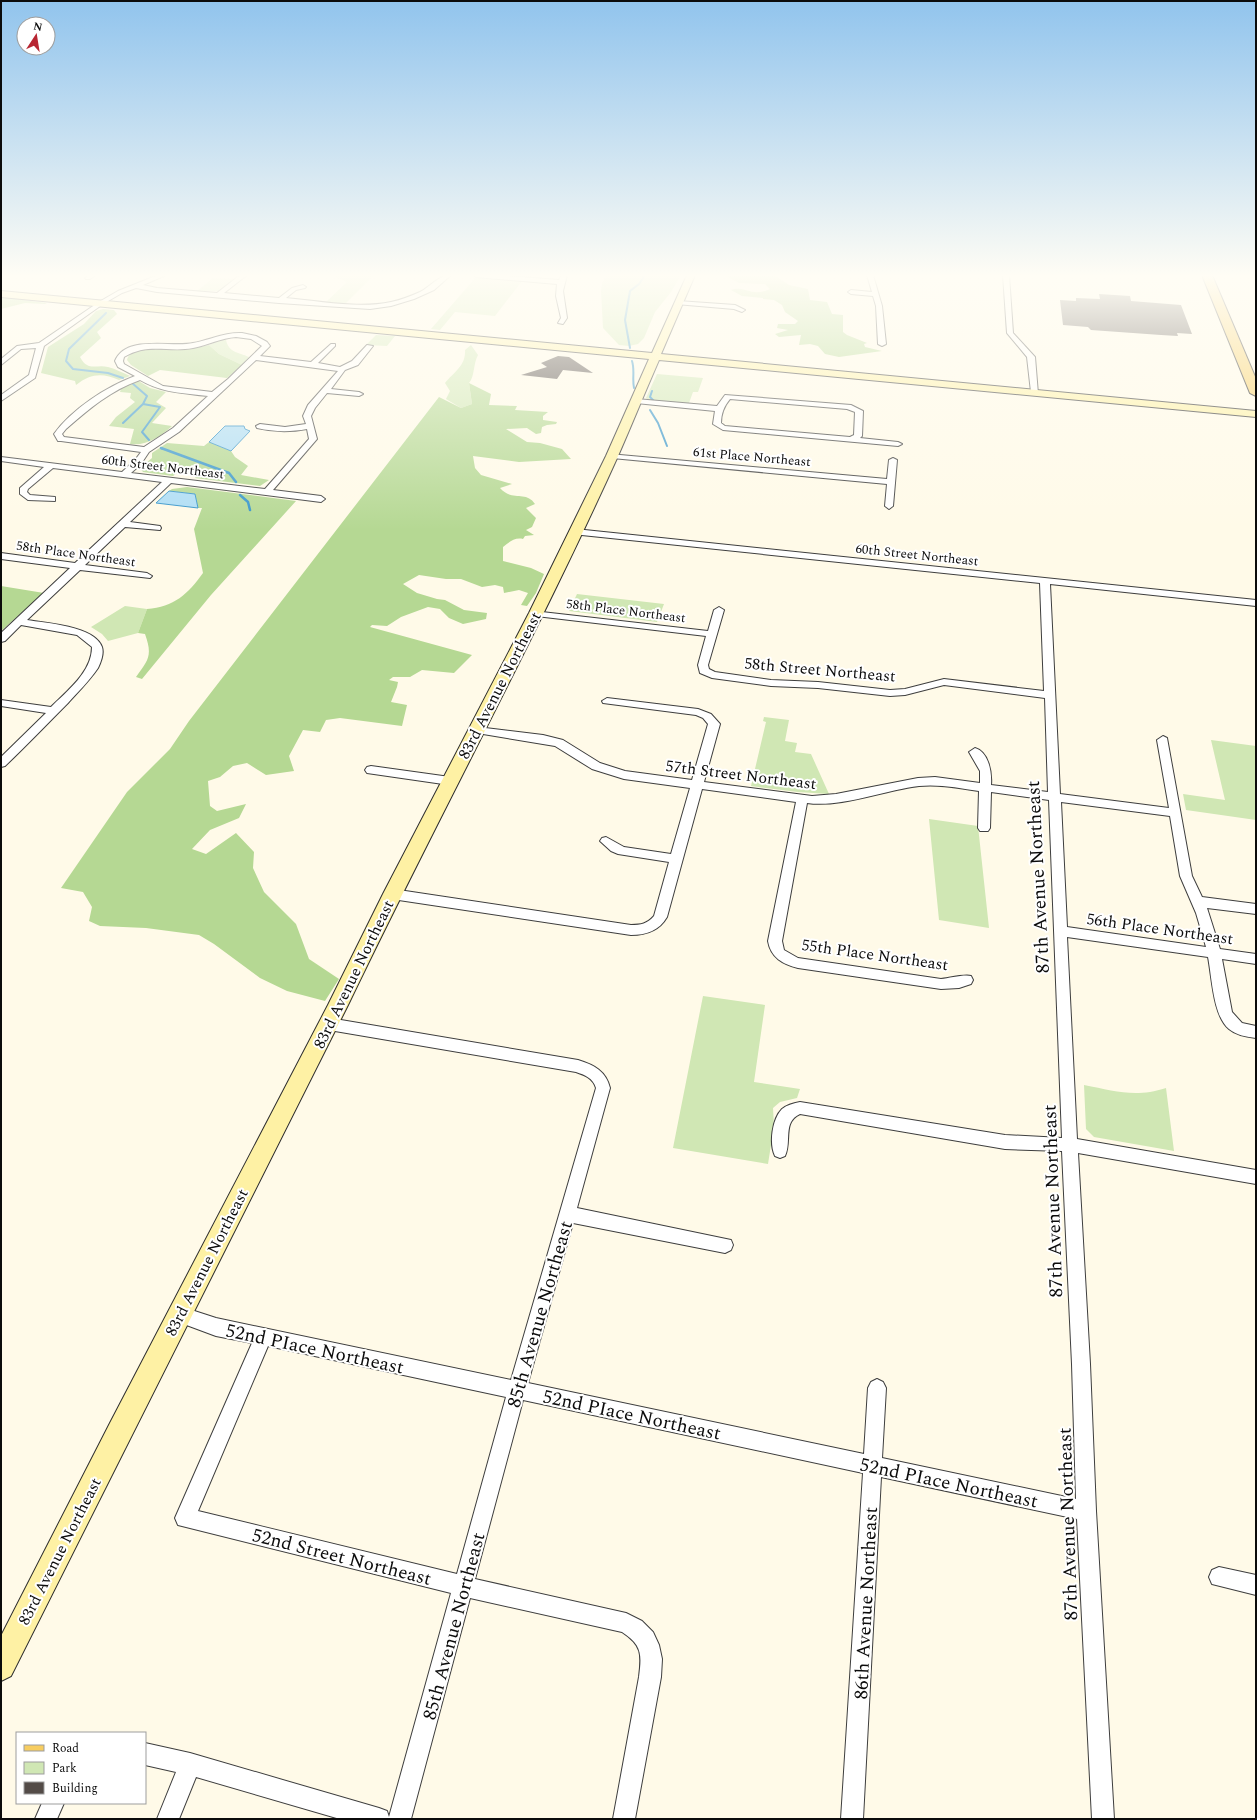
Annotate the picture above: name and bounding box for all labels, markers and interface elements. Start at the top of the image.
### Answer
north arrow [16,16,56,56]
text: N [32,17,44,36]
street label: 61st Place Northeast [692,442,812,472]
street label: 60th Street Northeast [100,450,226,484]
street label: 58th Place Northeast [15,536,137,572]
street label: 60th Street Northeast [855,539,980,571]
street label: 58th Place Northeast [565,594,687,628]
street label: 83rd Avenue Northeast [452,607,548,763]
street label: 58th Street Northeast [743,651,897,689]
street label: 57th Street Northeast [664,754,818,796]
street label: 87th Avenue Northeast [1019,779,1058,974]
street label: 83rd Avenue Northeast [307,896,401,1053]
street label: 56th Place Northeast [1085,907,1235,951]
street label: 55th Place Northeast [800,933,950,977]
street label: 87th Avenue Northeast [1036,1104,1071,1298]
street label: 83rd Avenue Northeast [159,1184,255,1340]
street label: 85th Avenue Northeast [500,1217,581,1411]
street label: 52nd PIace Northeast [223,1316,407,1383]
street label: 52nd PIace Northeast [540,1382,724,1449]
street label: 87th Avenue Northeast [1051,1427,1086,1621]
street label: 52nd PIace Northeast [857,1450,1041,1517]
street label: 83rd Avenue Northeast [12,1473,108,1629]
street label: 86th Avenue Northeast [847,1506,886,1700]
street label: 52nd Street Northeast [249,1521,435,1594]
street label: 85th Avenue Northeast [415,1529,494,1723]
legend [16,1732,146,1804]
text: Road [52,1739,79,1758]
text: Park [52,1759,77,1778]
text: Building [52,1779,98,1798]

